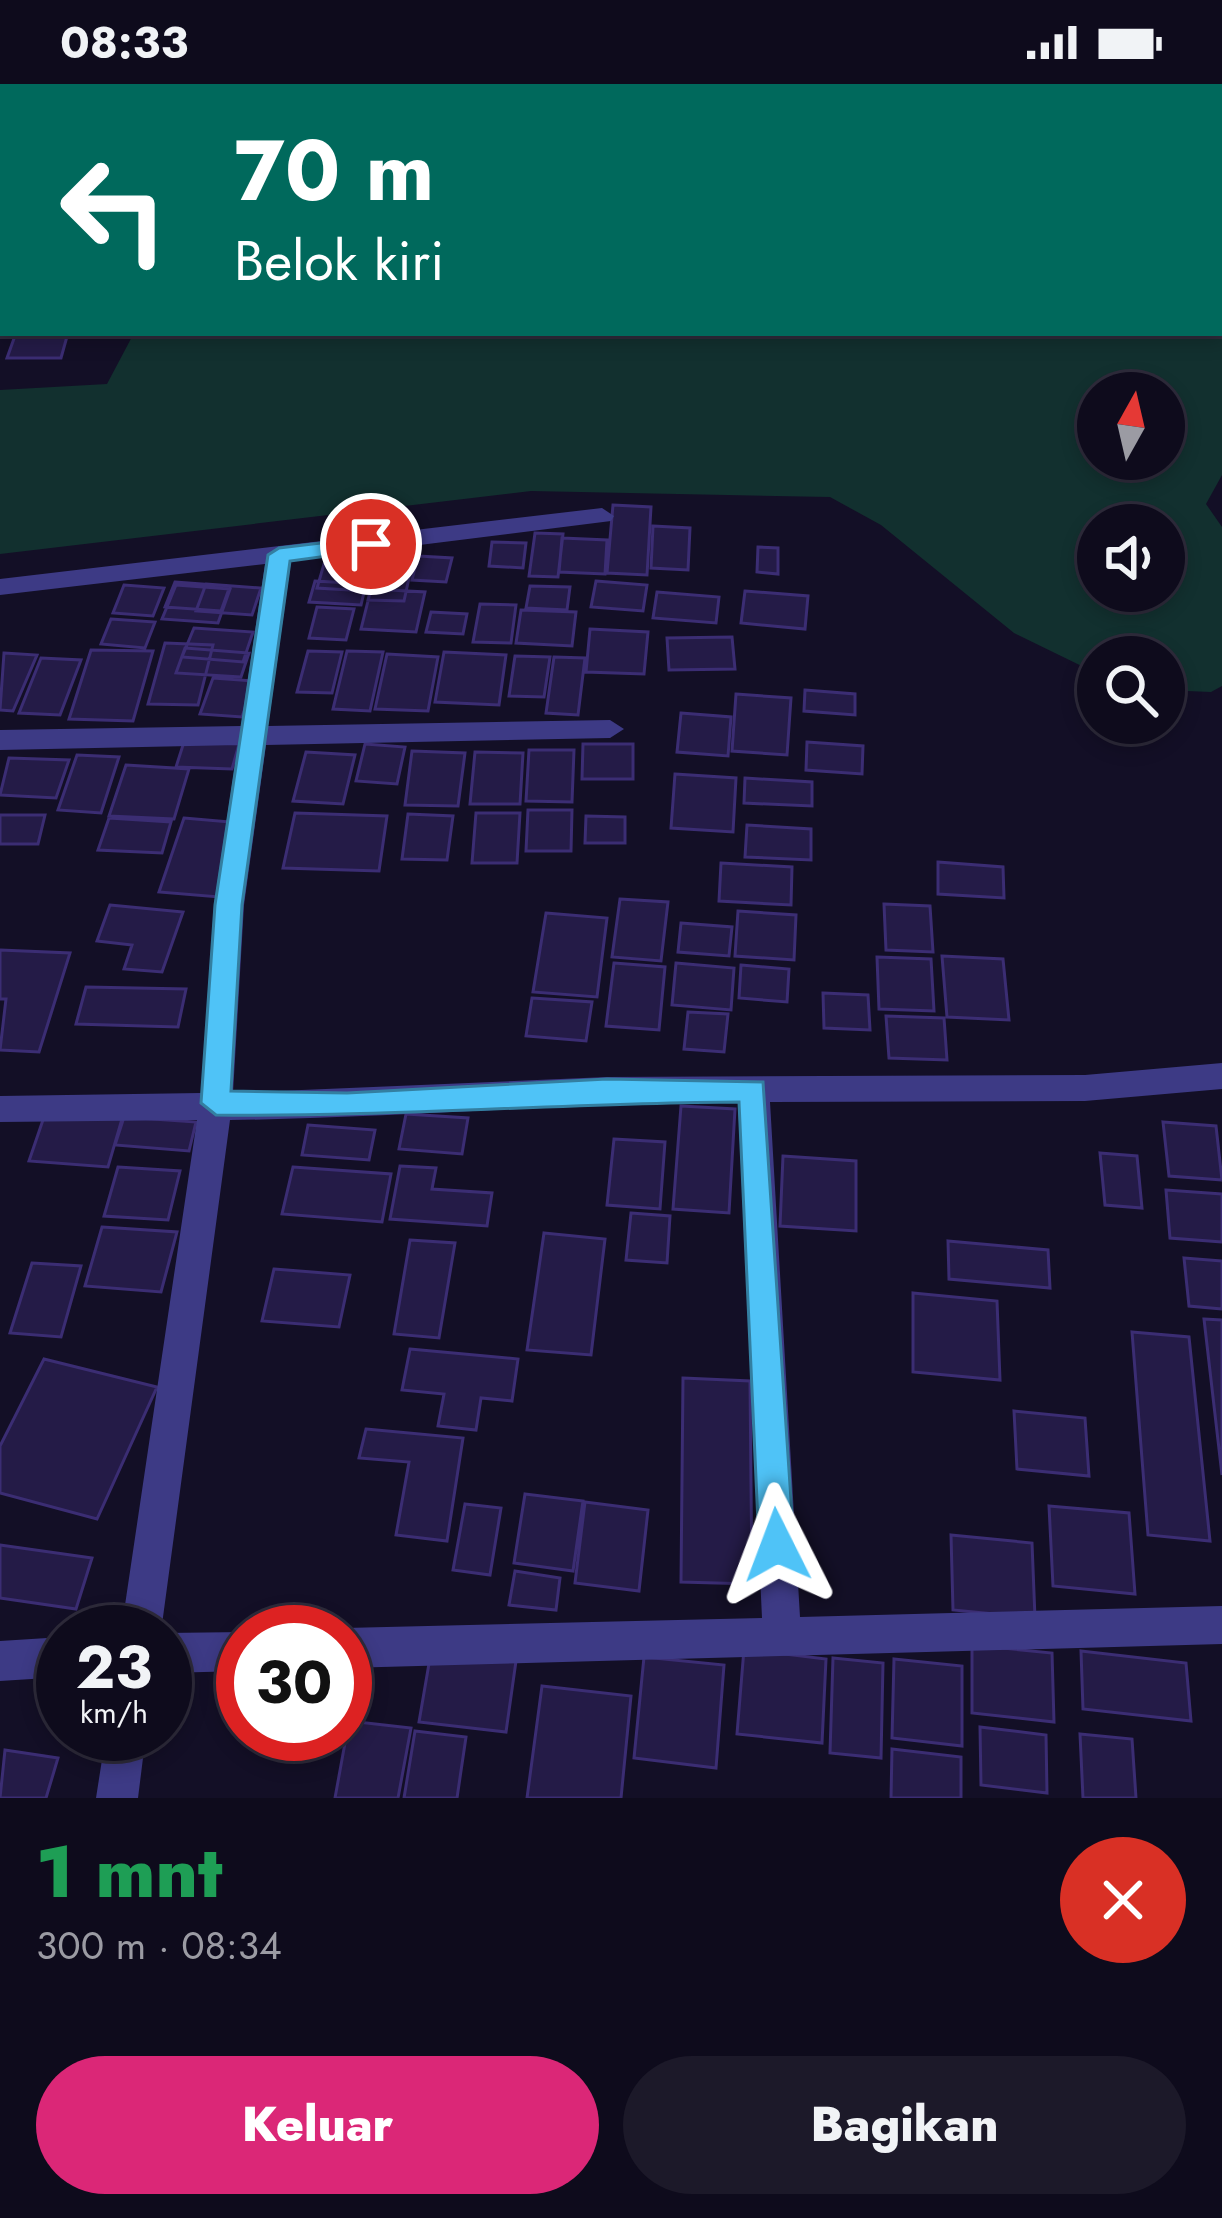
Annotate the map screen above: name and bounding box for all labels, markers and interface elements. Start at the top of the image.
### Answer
text: 08:33 [60,10,188,75]
text: 70 m [234,110,434,232]
icon: left [36,132,192,288]
text: Belok kiri [234,222,444,300]
north arrow [1077,372,1185,480]
map controls [1077,372,1185,744]
pin [320,493,422,595]
button: sound [1077,504,1185,612]
icon: arrive [338,511,404,577]
button: search [1077,636,1185,744]
position arrow [714,1482,840,1608]
speed limit sign: 30 [216,1605,372,1761]
text: 23 [76,1624,152,1711]
text: km/h [80,1691,148,1734]
text: 1 mnt [36,1820,222,1924]
button: close [1060,1837,1186,1963]
text: 300 m · 08:34 [36,1917,282,1974]
button: Keluar [36,2056,599,2194]
button: Bagikan [623,2056,1186,2194]

